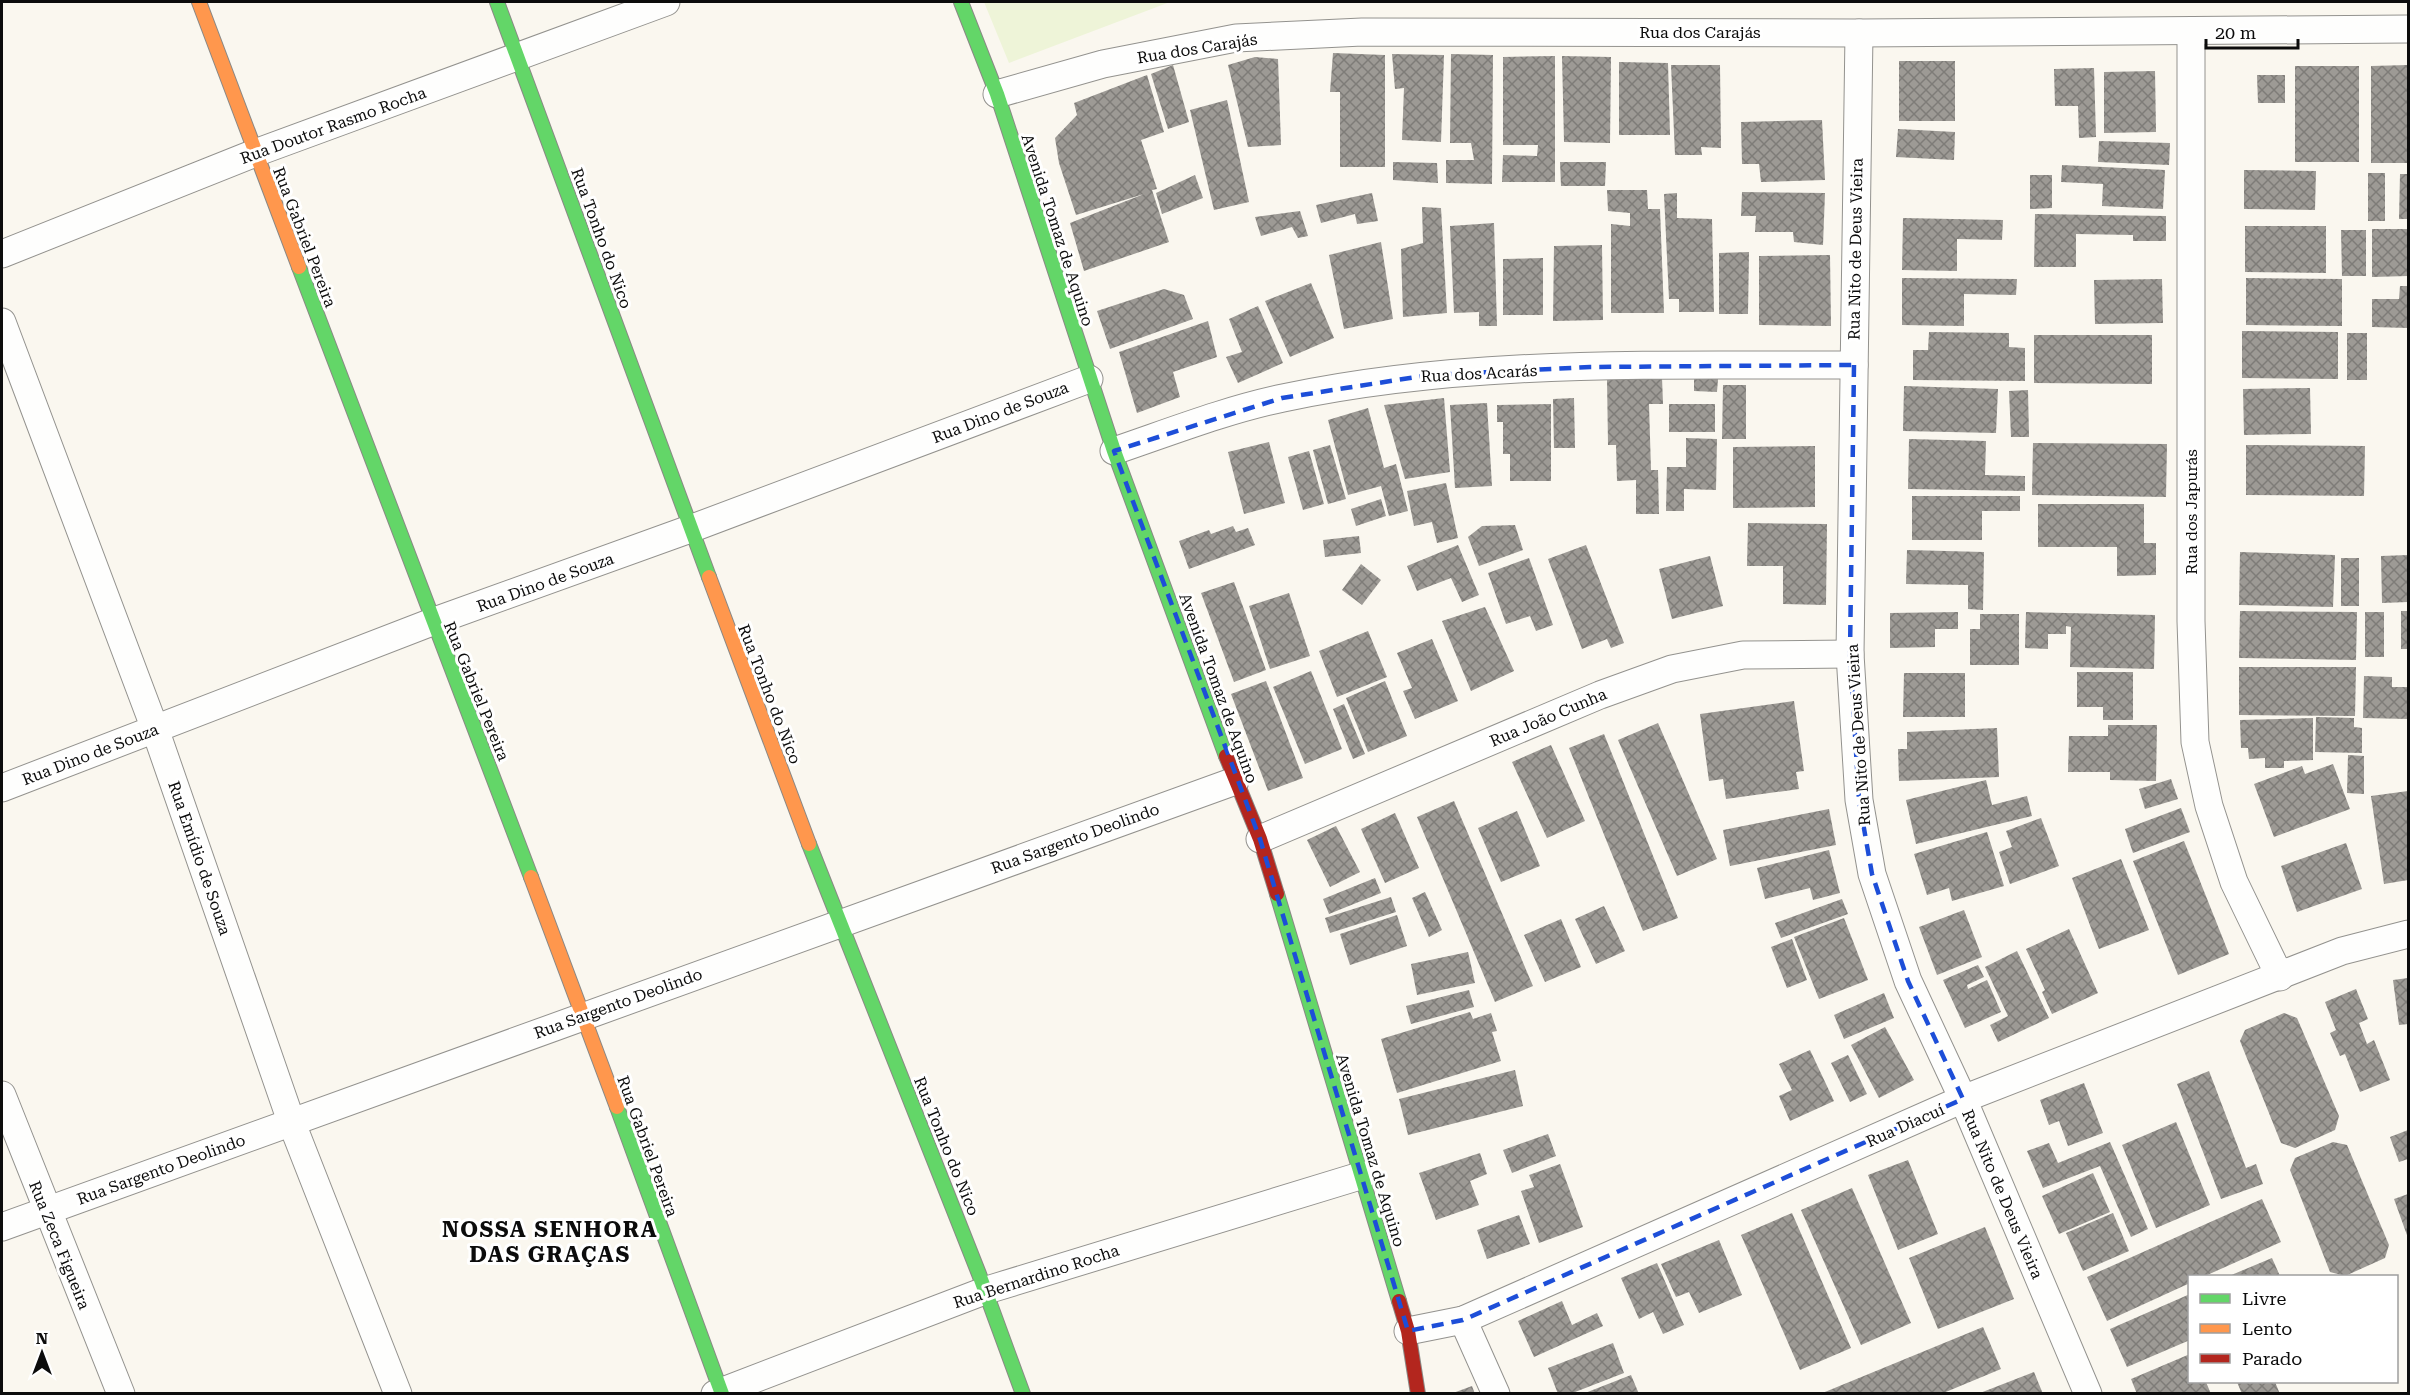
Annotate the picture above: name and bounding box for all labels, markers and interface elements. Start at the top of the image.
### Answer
scale bar [2206,12,2298,50]
text: 20 m [2215,22,2256,43]
street label: Rua dos Carajás [1639,23,1761,42]
street label: Rua dos Carajás [1136,30,1259,67]
street label: Rua Doutor Rasmo Rocha [238,83,429,168]
street label: Avenida Tomaz de Aquino [1017,132,1098,329]
street label: Rua Nito de Deus Vieira [1844,157,1867,340]
street label: Rua Gabriel Pereira [269,164,340,310]
street label: Rua Tonho do Nico [567,165,636,311]
street label: Rua dos Acarás [1420,361,1538,386]
street label: Rua Dino de Souza [929,378,1071,447]
street label: Rua dos Japurás [2182,449,2201,575]
street label: Rua Dino de Souza [474,549,617,616]
street label: Avenida Tomaz de Aquino [1175,591,1262,786]
street label: Rua Gabriel Pereira [440,619,513,764]
street label: Rua Tonho do Nico [734,622,805,767]
street label: Rua Nito de Deus Vieira [1843,643,1874,827]
street label: Rua João Cunha [1487,684,1610,751]
street label: Rua Dino de Souza [19,720,161,789]
street label: Rua Emídio de Souza [164,778,235,938]
street label: Rua Sargento Deolindo [988,799,1162,878]
street label: Rua Sargento Deolindo [531,964,705,1043]
street label: Avenida Tomaz de Aquino [1332,1051,1409,1249]
street label: Rua Gabriel Pereira [613,1073,682,1220]
street label: Rua Tonho do Nico [910,1074,983,1219]
street label: Rua Diacuí [1863,1100,1947,1151]
street label: Rua Nito de Deus Vieira [1958,1107,2047,1282]
street label: Rua Sargento Deolindo [74,1130,248,1209]
street label: Rua Zeca Figueira [25,1178,94,1313]
district label: NOSSA SENHORA DAS GRAÇAS [442,1217,658,1267]
street label: Rua Bernardino Rocha [951,1241,1122,1312]
legend [2188,1275,2398,1383]
text: Livre [2242,1288,2287,1309]
text: Lento [2242,1318,2292,1339]
north arrow [12,1323,72,1383]
text: N [36,1329,48,1348]
text: Parado [2242,1348,2302,1369]

